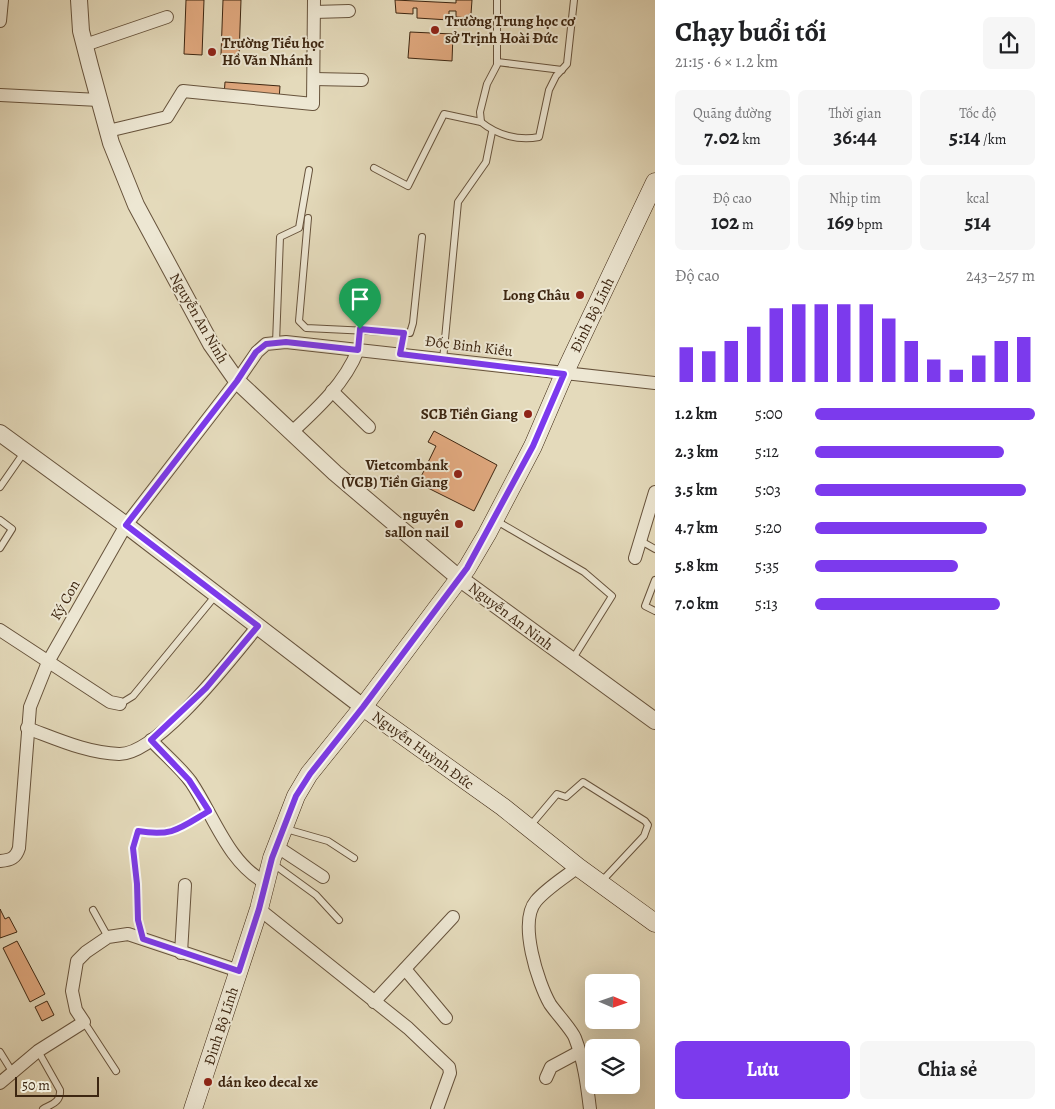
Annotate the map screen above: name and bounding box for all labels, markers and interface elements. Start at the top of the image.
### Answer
place label: Trường Trung học cơ sở Trịnh Hoài Đức [445,11,576,48]
text: Chạy buổi tối [675,13,827,51]
button: share [983,17,1035,69]
marker: Trường Trung học cơ sở Trịnh Hoài Đức [429,24,441,36]
place label: Trường Tiểu học Hồ Văn Nhánh [222,33,324,70]
marker: Trường Tiểu học Hồ Văn Nhánh [206,46,218,58]
text: 21:15 · 6 × 1.2 km [675,51,778,73]
text: Quãng đường [693,104,772,123]
text: Thời gian [828,104,881,123]
text: Tốc độ [959,104,996,123]
text: 7.02 [704,123,739,151]
text: 36:44 [833,123,877,151]
text: 5:14 [949,123,980,151]
text: km [739,130,761,149]
text: /km [980,130,1006,149]
text: Độ cao [713,189,752,208]
text: Nhịp tim [829,189,881,208]
text: kcal [966,189,989,208]
text: 102 [711,208,739,236]
text: 169 [827,208,854,236]
text: 514 [964,208,991,236]
text: m [739,215,754,234]
text: bpm [854,215,883,234]
text: Độ cao [675,265,720,287]
text: 243–257 m [966,265,1035,287]
street label: Nguyễn An Ninh [165,269,233,367]
street label: Đinh Bộ Lĩnh [565,274,619,356]
pin [339,278,381,329]
icon: arrive [346,285,374,313]
place label: Long Châu [503,285,571,305]
marker: Long Châu [574,289,586,301]
street label: Đốc Binh Kiều [424,331,515,361]
text: 1.2 km [675,403,717,425]
text: 5:00 [755,403,783,425]
place label: SCB Tiền Giang [421,404,518,424]
marker: SCB Tiền Giang [522,408,534,420]
text: 2.3 km [675,441,718,463]
text: 5:12 [755,441,779,463]
place label: Vietcombank (VCB) Tiền Giang [341,455,448,492]
marker: Vietcombank (VCB) Tiền Giang [452,468,464,480]
text: 3.5 km [675,479,718,501]
text: 5:03 [755,479,781,501]
place label: nguyên sallon nail [385,505,450,542]
text: 4.7 km [675,517,718,539]
text: 5:20 [755,517,782,539]
marker: nguyên sallon nail [453,518,465,530]
text: 5.8 km [675,555,718,577]
text: 5:35 [755,555,779,577]
street label: Ký Con [45,576,85,624]
street label: Nguyễn An Ninh [465,578,557,654]
text: 7.0 km [675,593,719,615]
text: 5:13 [755,593,778,615]
street label: Nguyễn Huỳnh Đức [368,706,478,794]
north arrow [585,974,640,1029]
map controls [585,974,640,1094]
street label: Đinh Bộ Lĩnh [199,984,243,1068]
button: layers [585,1039,640,1094]
button: Lưu [675,1041,850,1099]
button: Chia sẻ [860,1041,1035,1099]
place label: dán keo decal xe [218,1072,318,1092]
scale bar [15,1074,99,1097]
text: 50 m [22,1076,50,1095]
marker: dán keo decal xe [202,1076,214,1088]

